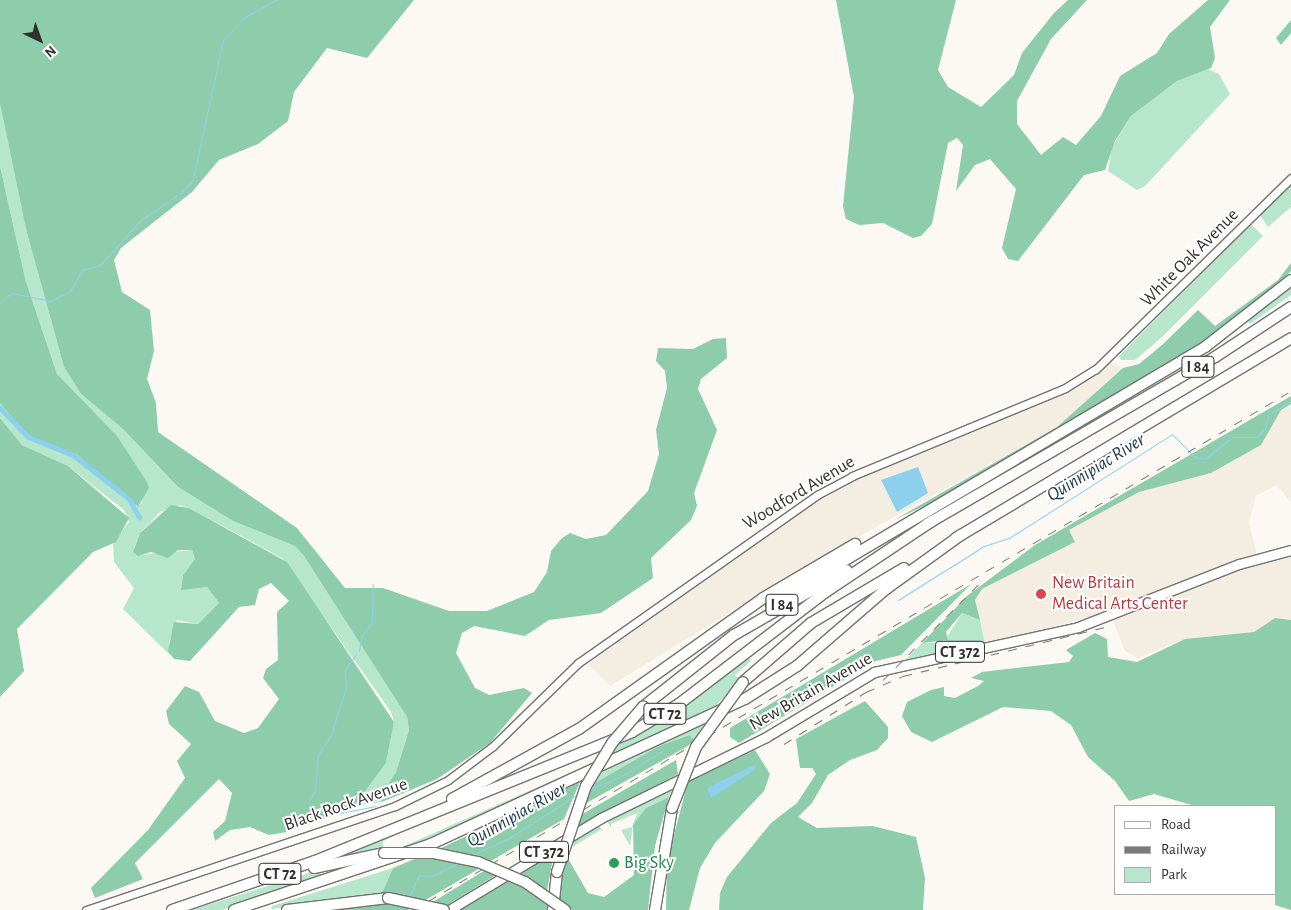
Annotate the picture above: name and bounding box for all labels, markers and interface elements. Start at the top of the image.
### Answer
north arrow [15,15,65,65]
text: N [42,43,58,60]
street label: White Oak Avenue [1136,204,1244,312]
road number: I 84 [1180,354,1216,381]
water label: Quinnipiac River [1043,429,1149,507]
street label: Woodford Avenue [739,451,859,535]
place label: New Britain Medical Arts Center [1052,573,1188,616]
marker: New Britain Medical Arts Center [1034,587,1048,601]
road number: I 84 [764,592,800,618]
road number: CT 372 [934,638,986,666]
street label: New Britain Avenue [746,648,876,736]
road number: CT 72 [642,701,688,728]
street label: Black Rock Avenue [281,774,411,836]
water label: Quinnipiac River [463,777,571,853]
legend [1114,805,1276,895]
text: Road [1161,817,1191,832]
road number: CT 372 [518,839,570,866]
text: Railway [1161,842,1206,857]
place label: Big Sky [624,852,674,874]
marker: Big Sky [608,857,620,869]
road number: CT 72 [258,861,302,888]
text: Park [1161,867,1187,882]

